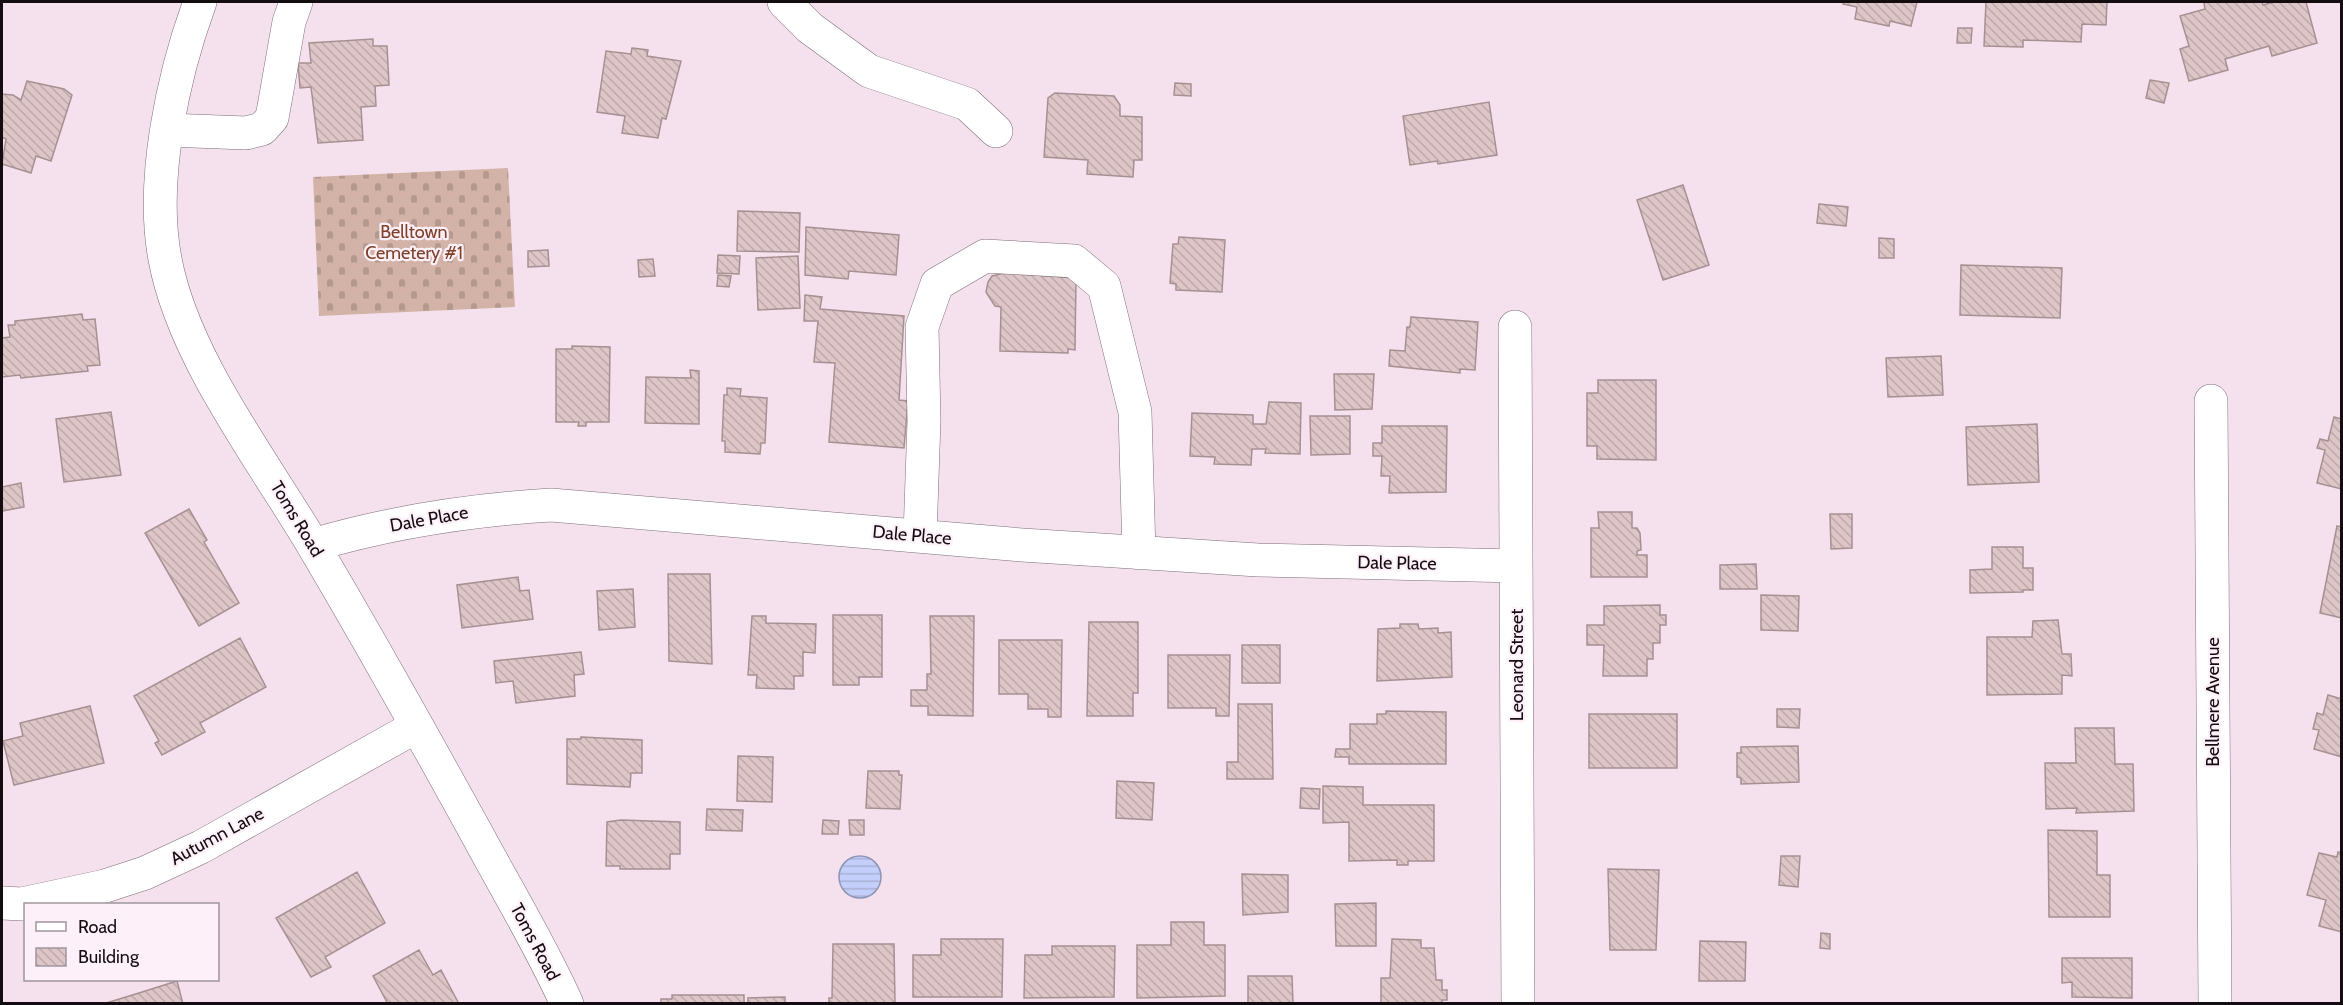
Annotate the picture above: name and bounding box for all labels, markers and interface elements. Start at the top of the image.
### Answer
park label: Belltown Cemetery #1 [365,221,463,264]
street label: Toms Road [266,477,328,561]
street label: Dale Place [388,501,470,537]
street label: Dale Place [872,521,952,549]
street label: Dale Place [1357,551,1437,575]
street label: Leonard Street [1506,609,1528,721]
street label: Bellmere Avenue [2202,637,2224,767]
street label: Autumn Lane [167,802,267,870]
street label: Toms Road [505,900,565,984]
legend [24,903,219,981]
text: Road [78,916,117,938]
text: Building [78,946,140,968]

